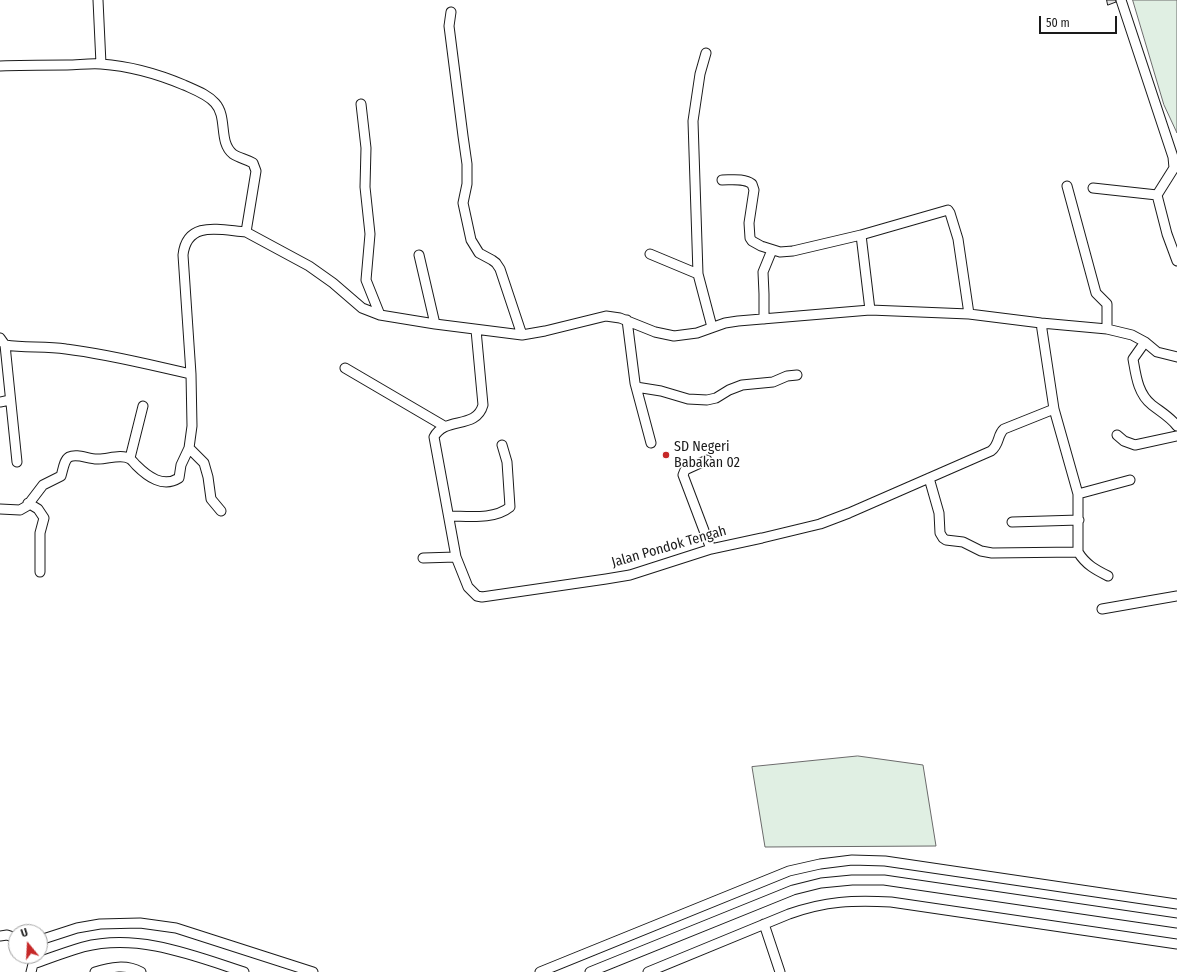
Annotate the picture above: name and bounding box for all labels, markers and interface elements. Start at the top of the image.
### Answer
scale bar [1041,8,1119,34]
text: 50 m [1046,16,1070,30]
place label: SD Negeri Babakan 02 [674,439,740,472]
marker: SD Negeri Babakan 02 [661,450,671,460]
street label: Jalan Pondok Tengah [610,523,728,571]
north arrow [8,924,48,964]
text: U [19,926,30,940]

